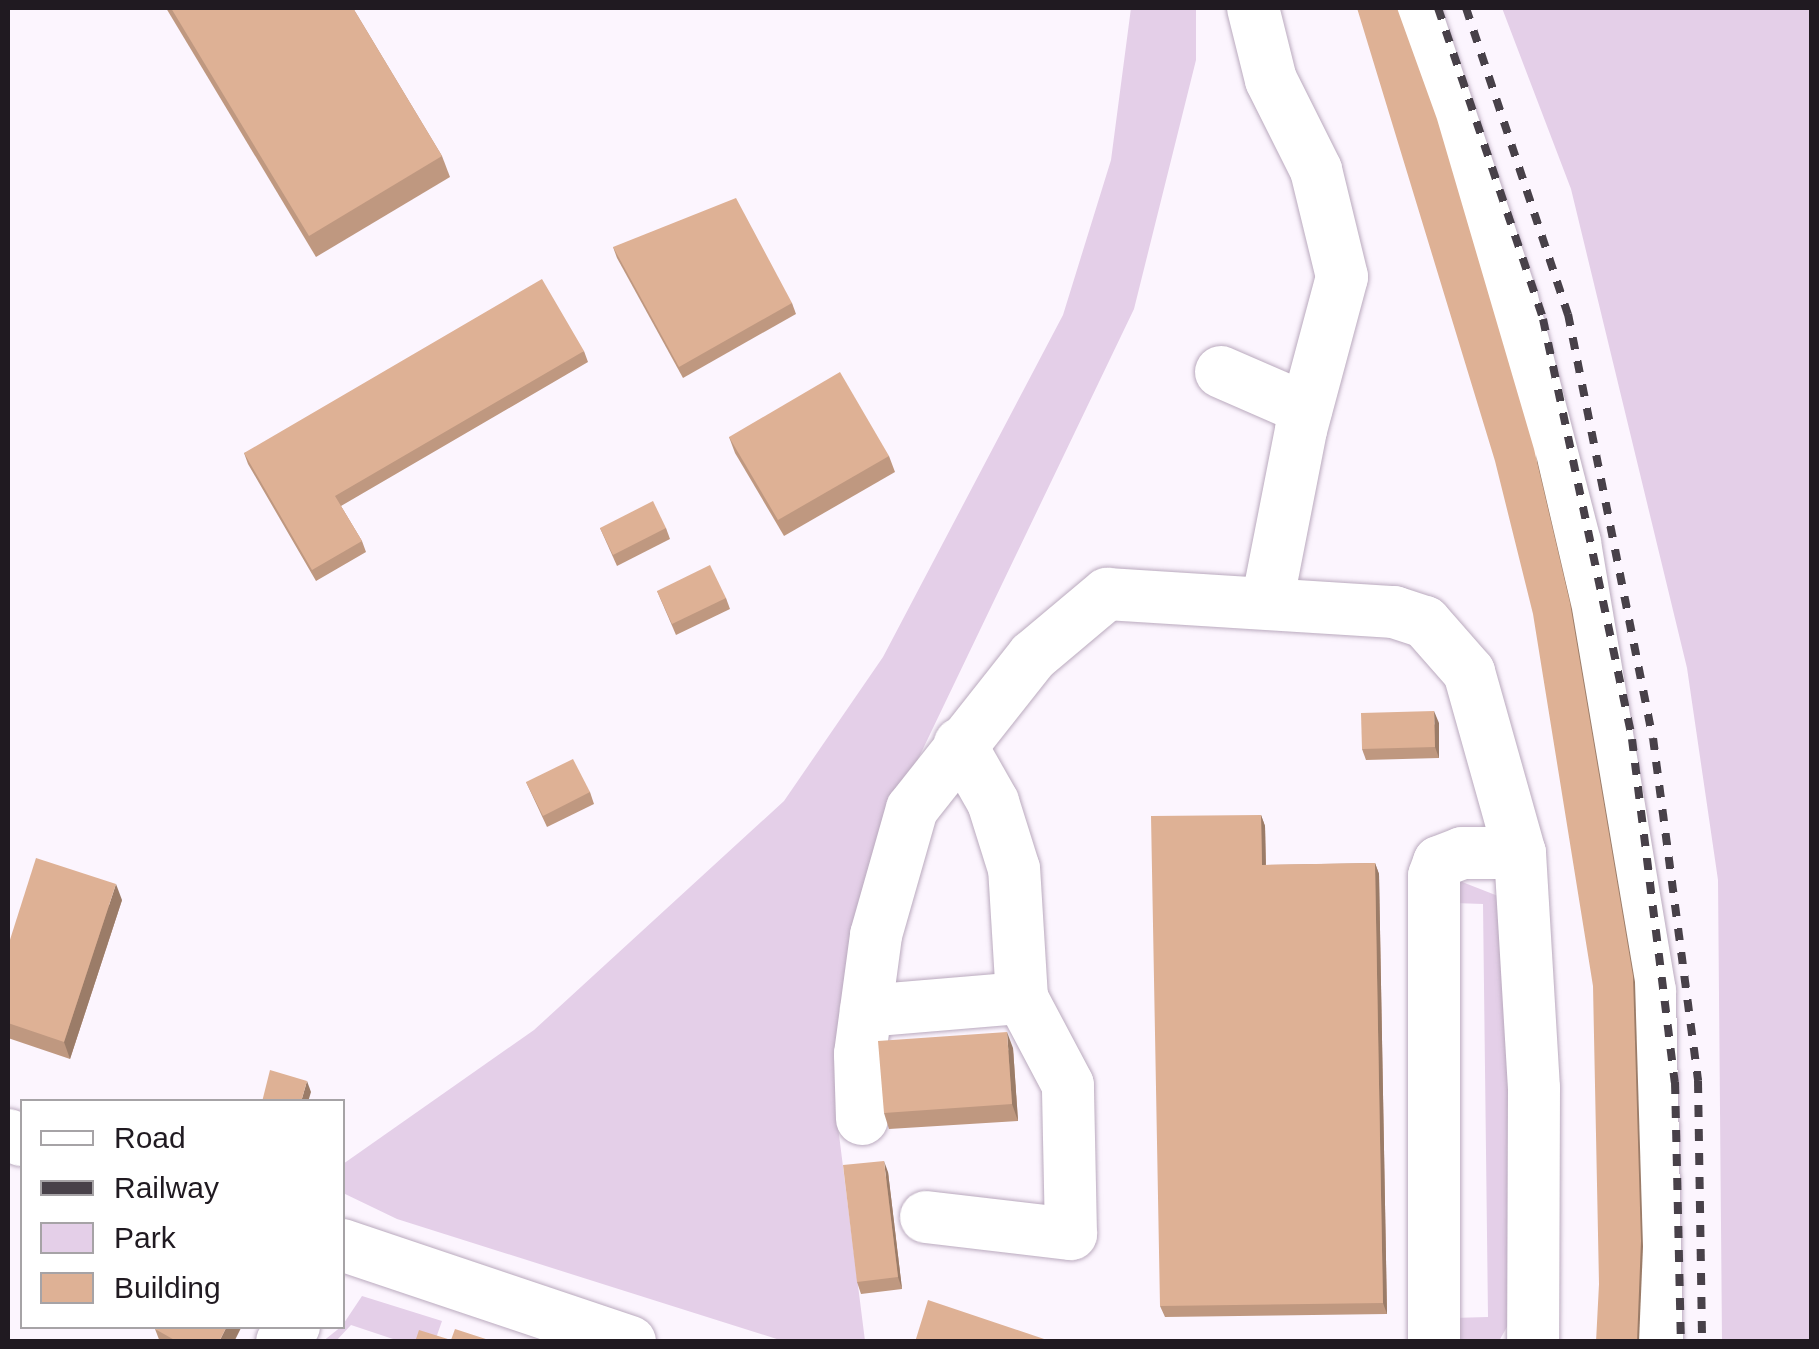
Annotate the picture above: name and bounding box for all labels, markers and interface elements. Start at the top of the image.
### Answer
legend [20,1099,345,1329]
text: Road [114,1121,186,1154]
text: Railway [114,1171,219,1204]
text: Park [114,1221,176,1254]
text: Building [114,1271,221,1304]

